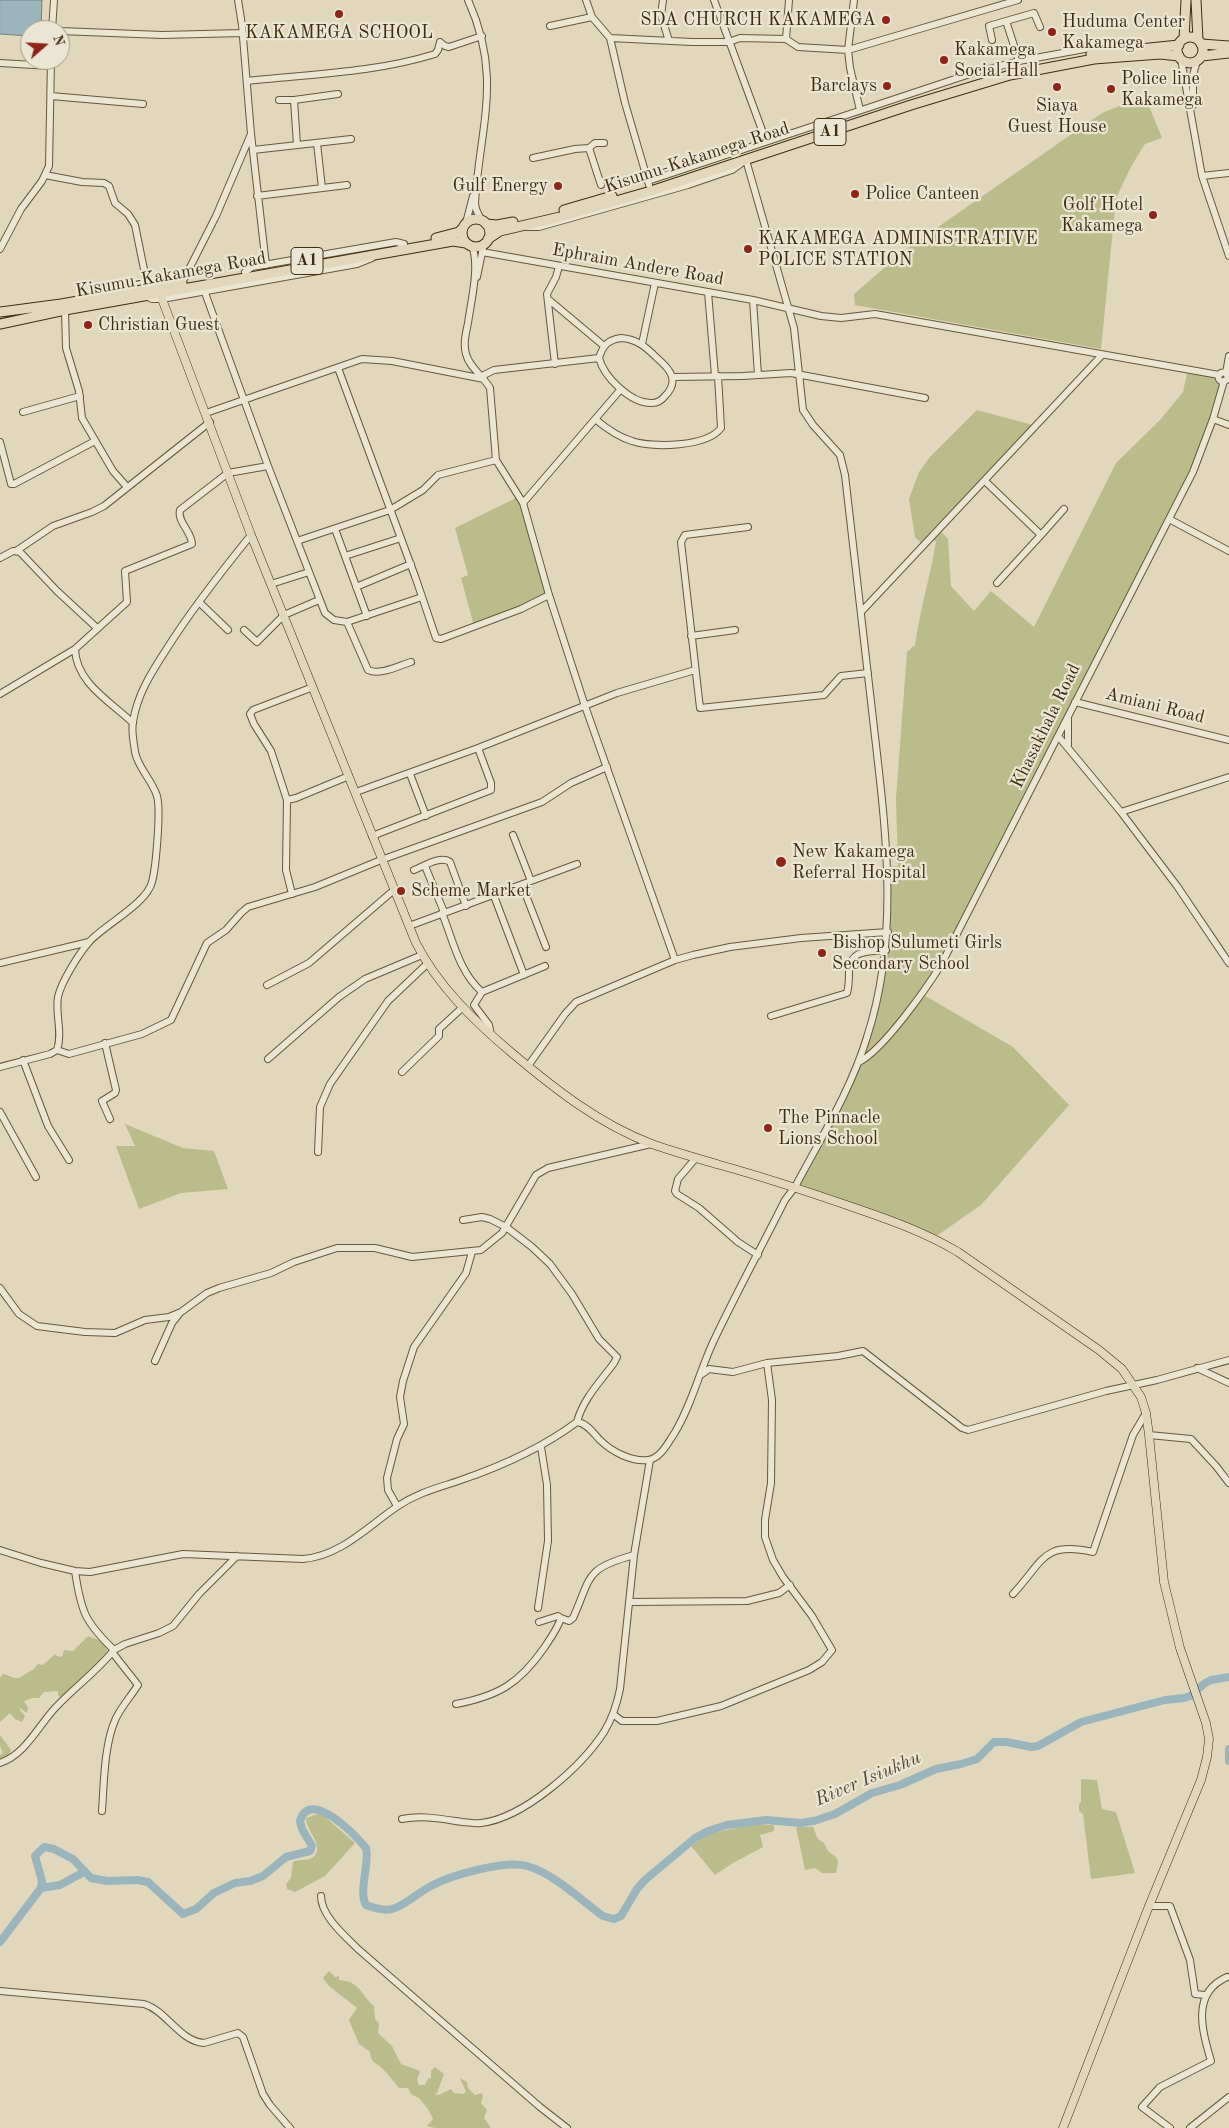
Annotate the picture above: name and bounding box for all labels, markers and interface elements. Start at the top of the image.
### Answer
marker: KAKAMEGA SCHOOL [333,8,345,20]
place label: SDA CHURCH KAKAMEGA [640,9,876,31]
place label: Huduma Center Kakamega [1062,11,1185,54]
marker: SDA CHURCH KAKAMEGA [880,14,892,26]
north arrow [20,20,70,70]
place label: KAKAMEGA SCHOOL [245,22,433,44]
marker: Huduma Center Kakamega [1046,26,1058,38]
text: N [50,33,67,48]
place label: Kakamega Social Hall [954,39,1038,82]
marker: Kakamega Social Hall [938,54,950,66]
place label: Police line Kakamega [1121,68,1203,110]
place label: Barclays [810,75,877,97]
marker: Barclays [881,80,893,92]
marker: Siaya Guest House [1051,81,1063,93]
marker: Police line Kakamega [1105,83,1117,95]
place label: Siaya Guest House [1008,95,1106,138]
street label: Kisumu-Kakamega Road [602,118,792,198]
road number: A1 [814,118,846,146]
place label: Gulf Energy [453,175,548,197]
marker: Gulf Energy [552,180,564,192]
place label: Police Canteen [865,183,979,205]
marker: Police Canteen [849,188,861,200]
place label: Golf Hotel Kakamega [1061,194,1143,236]
marker: Golf Hotel Kakamega [1147,209,1159,221]
place label: KAKAMEGA ADMINISTRATIVE POLICE STATION [758,228,1038,270]
street label: Ephraim Andere Road [550,239,726,291]
marker: KAKAMEGA ADMINISTRATIVE POLICE STATION [742,243,754,255]
street label: Kisumu-Kakamega Road [74,248,268,302]
road number: A1 [291,248,323,274]
place label: Christian Guest [98,314,220,336]
marker: Christian Guest [82,319,94,331]
street label: Khasakhala Road [1006,660,1086,792]
street label: Amiani Road [1103,683,1207,729]
place label: New Kakamega Referral Hospital [792,841,926,884]
marker: New Kakamega Referral Hospital [774,855,788,869]
place label: Scheme Market [411,880,531,902]
marker: Scheme Market [395,885,407,897]
place label: Bishop Sulumeti Girls Secondary School [832,932,1002,974]
marker: Bishop Sulumeti Girls Secondary School [816,947,828,959]
place label: The Pinnacle Lions School [778,1107,880,1150]
marker: The Pinnacle Lions School [762,1122,774,1134]
water label: River Isiukhu [812,1746,924,1812]

